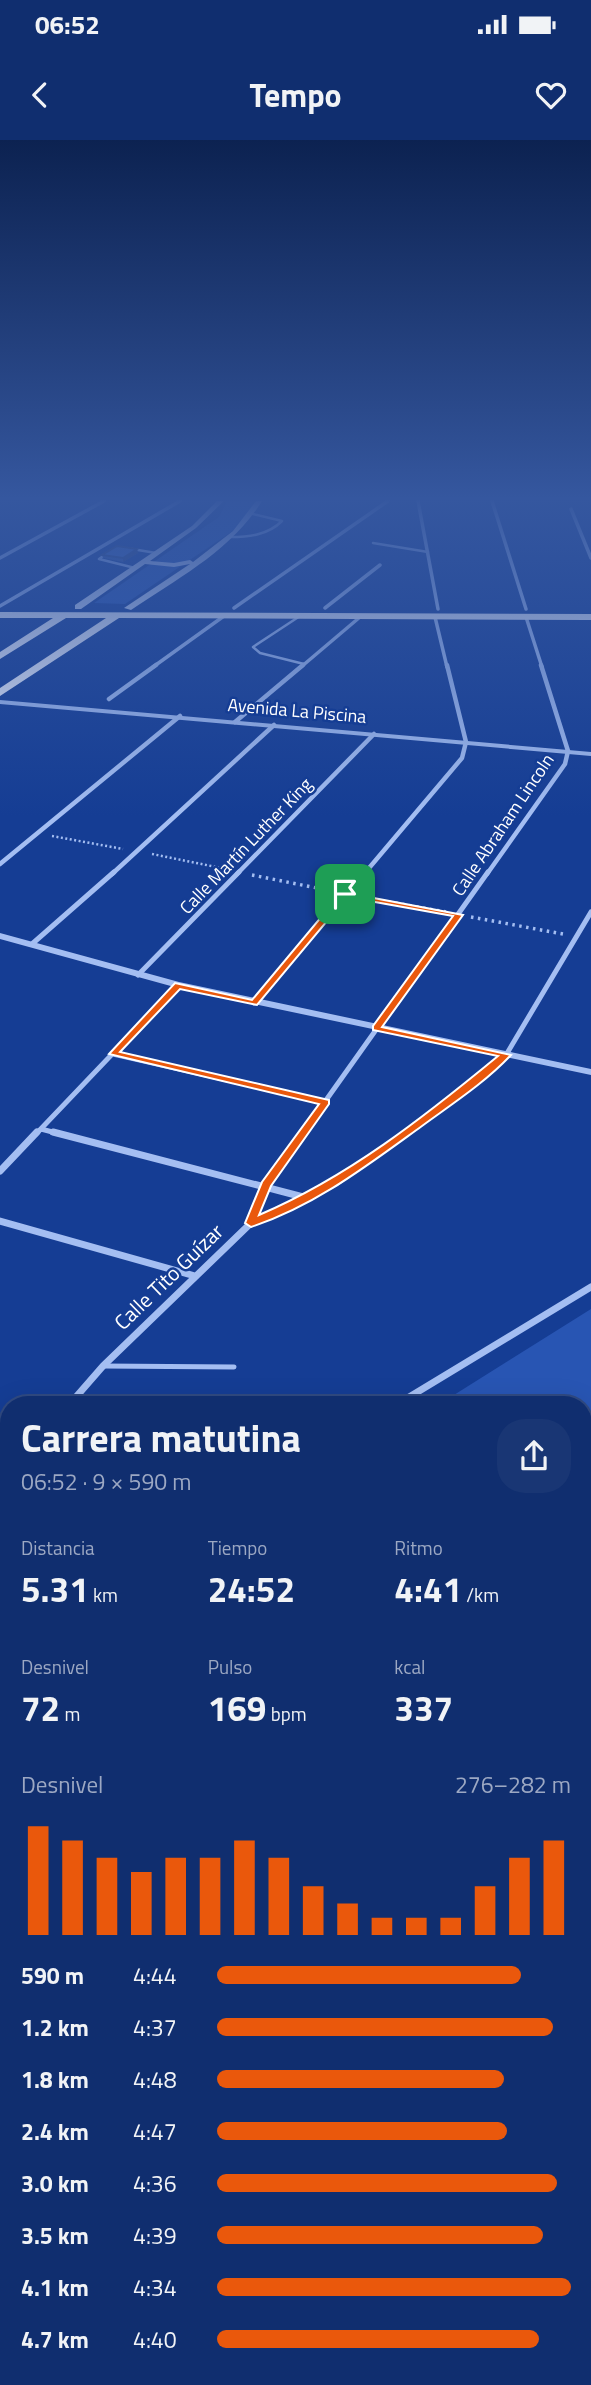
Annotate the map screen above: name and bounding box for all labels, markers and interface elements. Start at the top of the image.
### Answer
text: 06:52 [35,5,100,44]
text: Tempo [249,71,342,119]
icon: back [21,76,59,114]
icon: heart [532,76,570,114]
street label: Avenida La Piscina [227,691,368,730]
street label: Calle Abraham Lincoln [445,748,560,901]
street label: Calle Martín Luther King [173,771,318,920]
pin [315,864,375,924]
icon: arrive [326,875,364,913]
street label: Calle Tito Guízar [106,1216,230,1337]
text: Carrera matutina [21,1409,301,1467]
button: share [497,1419,571,1493]
text: 06:52 · 9 × 590 m [21,1464,191,1499]
text: Distancia [21,1533,95,1562]
text: Tiempo [208,1533,267,1562]
text: Ritmo [394,1533,443,1562]
text: 5.31 [21,1562,89,1616]
text: 24:52 [208,1562,295,1616]
text: 4:41 [394,1562,462,1616]
text: km [89,1580,118,1609]
text: /km [462,1580,499,1609]
text: Desnivel [21,1652,89,1681]
text: Pulso [208,1652,252,1681]
text: kcal [394,1652,425,1681]
text: 72 [21,1681,60,1735]
text: 169 [208,1681,266,1735]
text: 337 [394,1681,453,1735]
text: m [60,1699,80,1728]
text: bpm [266,1699,307,1728]
text: Desnivel [21,1767,103,1802]
text: 276–282 m [455,1767,571,1802]
text: 590 m [21,1958,84,1993]
text: 4:44 [133,1958,177,1993]
text: 1.2 km [21,2010,89,2045]
text: 4:37 [133,2010,177,2045]
text: 1.8 km [21,2062,89,2097]
text: 4:48 [133,2062,177,2097]
text: 2.4 km [21,2114,89,2149]
text: 4:47 [133,2114,177,2149]
text: 3.0 km [21,2166,89,2201]
text: 4:36 [133,2166,177,2201]
text: 3.5 km [21,2218,89,2253]
text: 4:39 [133,2218,177,2253]
text: 4.1 km [21,2270,89,2305]
text: 4:34 [133,2270,177,2305]
text: 4.7 km [21,2322,89,2357]
text: 4:40 [133,2322,177,2357]

